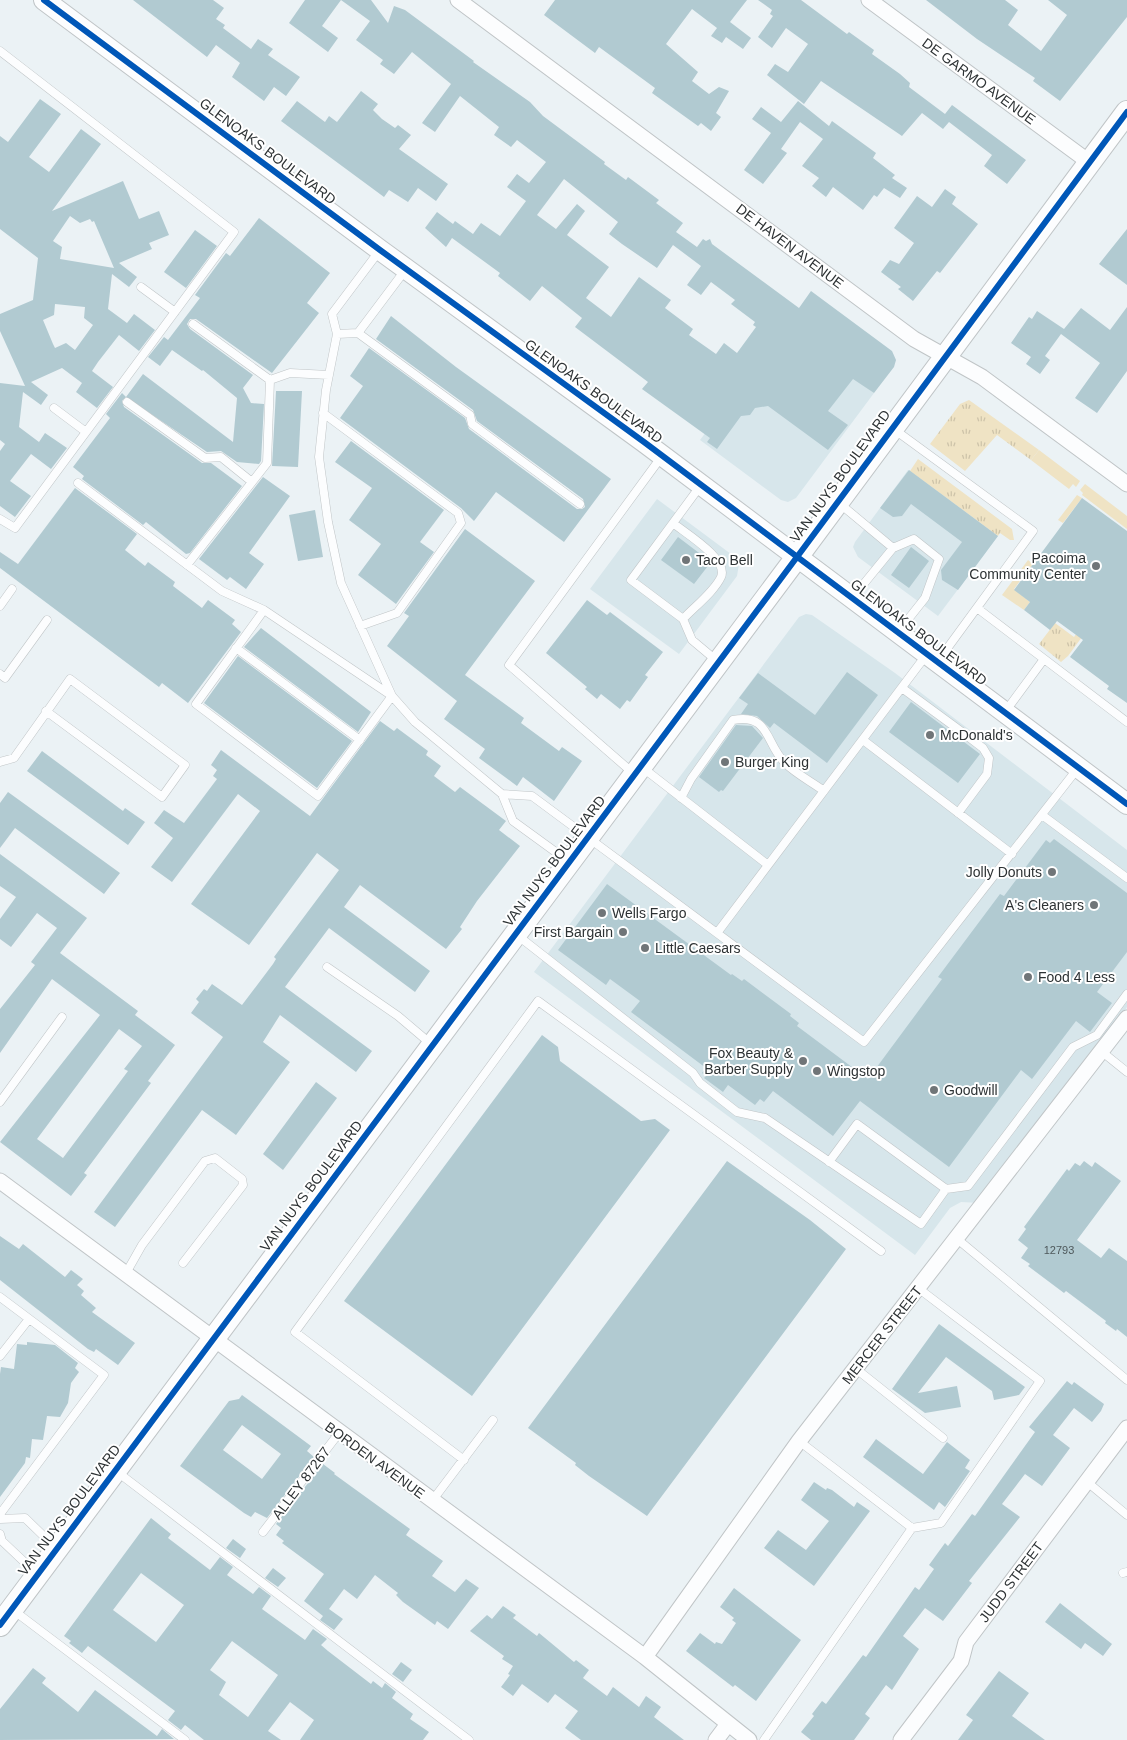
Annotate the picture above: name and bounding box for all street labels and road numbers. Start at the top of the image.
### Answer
street label: DE GARMO AVENUE [919,35,1039,127]
street label: GLENOAKS BOULEVARD [197,95,339,207]
street label: DE HAVEN AVENUE [733,200,847,292]
street label: GLENOAKS BOULEVARD [522,336,666,446]
street label: VAN NUYS BOULEVARD [787,407,893,545]
street label: GLENOAKS BOULEVARD [848,576,990,688]
street label: VAN NUYS BOULEVARD [500,792,608,930]
street label: VAN NUYS BOULEVARD [257,1117,365,1255]
street label: MERCER STREET [839,1283,925,1387]
street label: BORDEN AVENUE [322,1418,428,1502]
street label: VAN NUYS BOULEVARD [15,1441,123,1579]
street label: ALLEY 87267 [269,1444,333,1522]
street label: JUDD STREET [976,1538,1047,1625]

